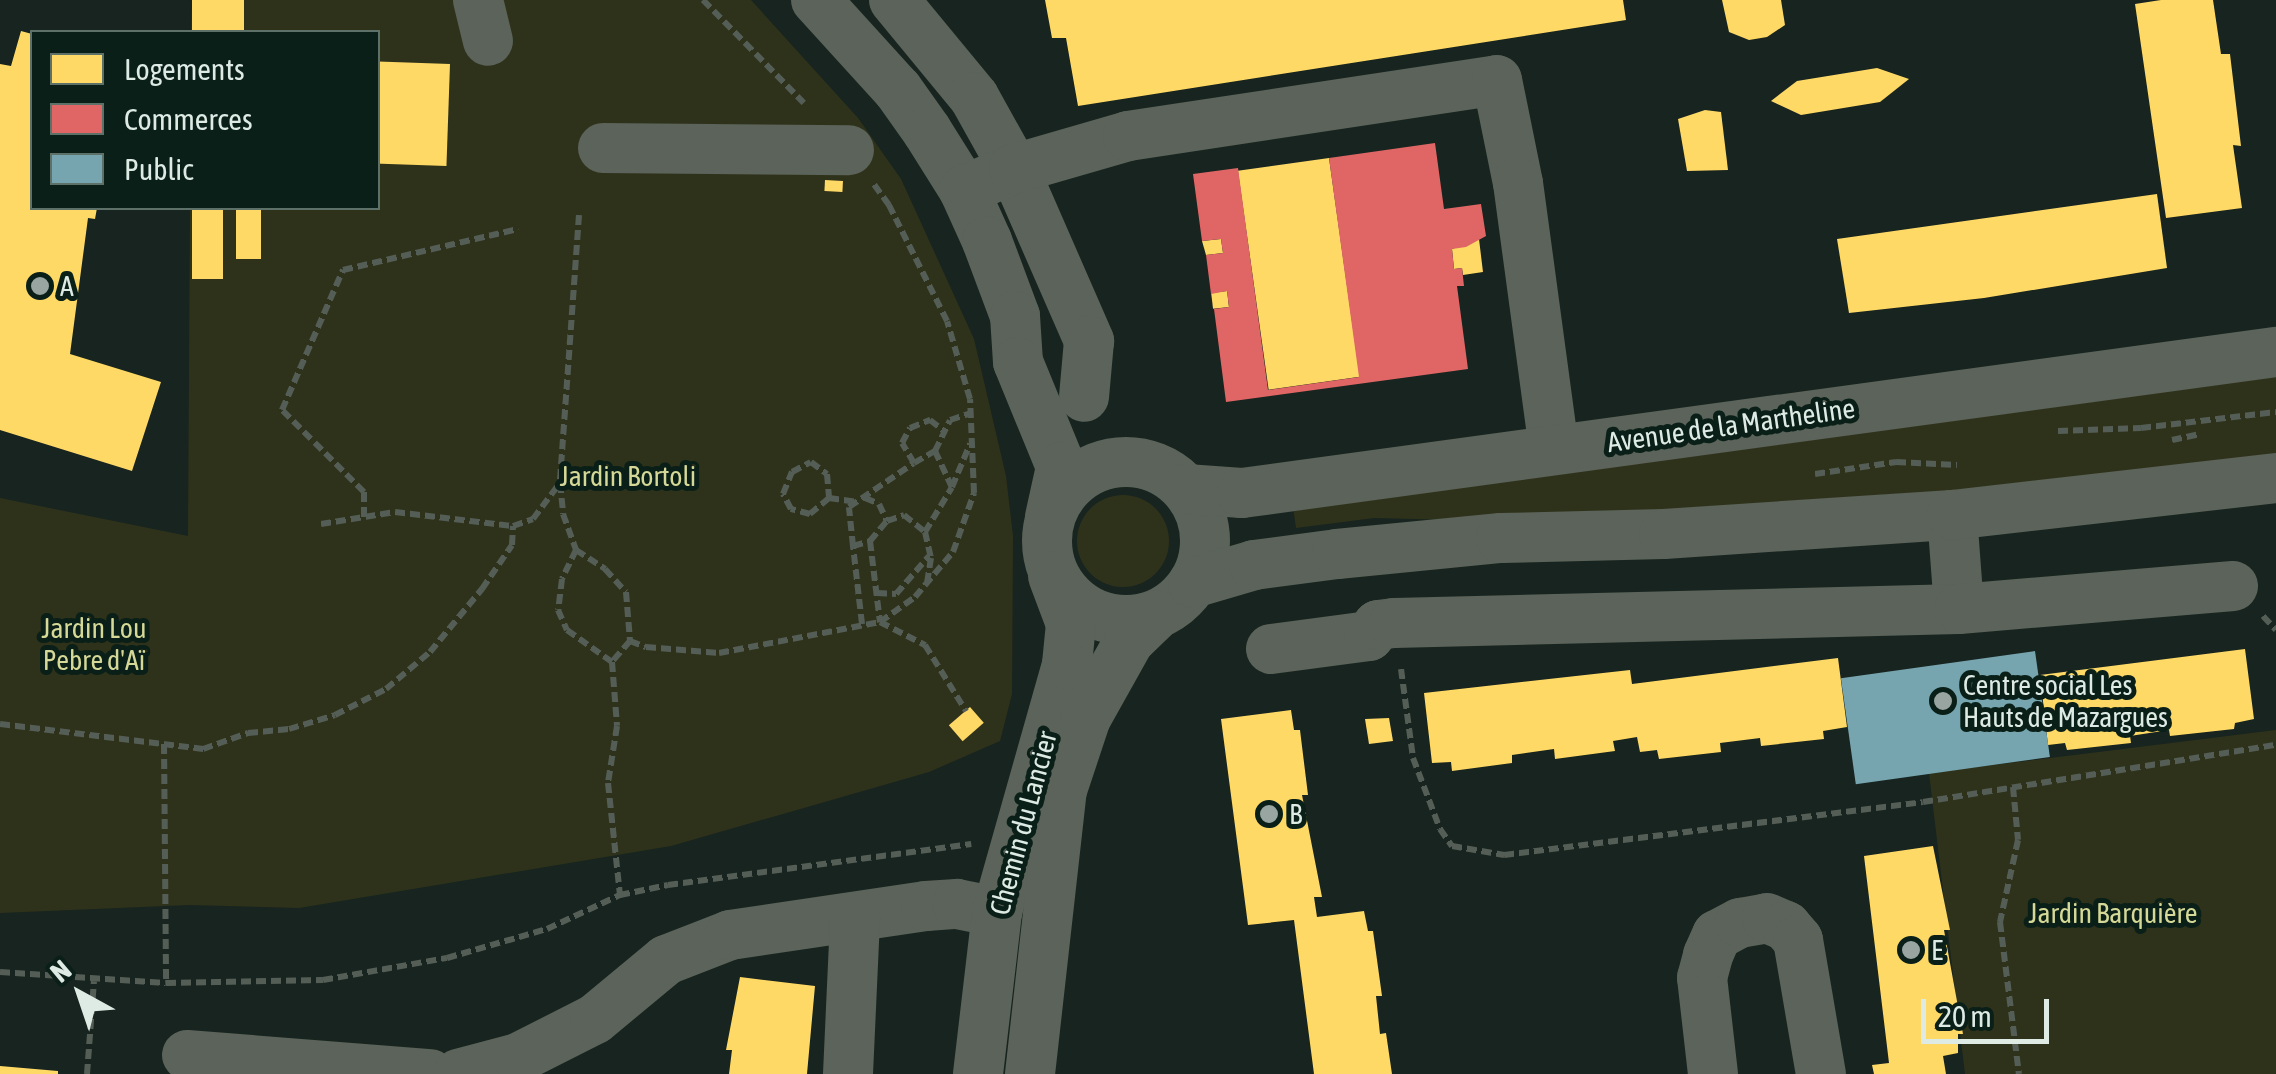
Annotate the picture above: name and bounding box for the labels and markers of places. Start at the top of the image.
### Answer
place label: A [60,269,74,303]
marker: A [29,275,51,297]
place label: Centre social Les Hauts de Mazargues [1963,668,2168,734]
marker: Centre social Les Hauts de Mazargues [1932,690,1954,712]
place label: B [1289,797,1302,831]
marker: B [1258,803,1280,825]
place label: E [1931,933,1943,967]
marker: E [1900,939,1922,961]

